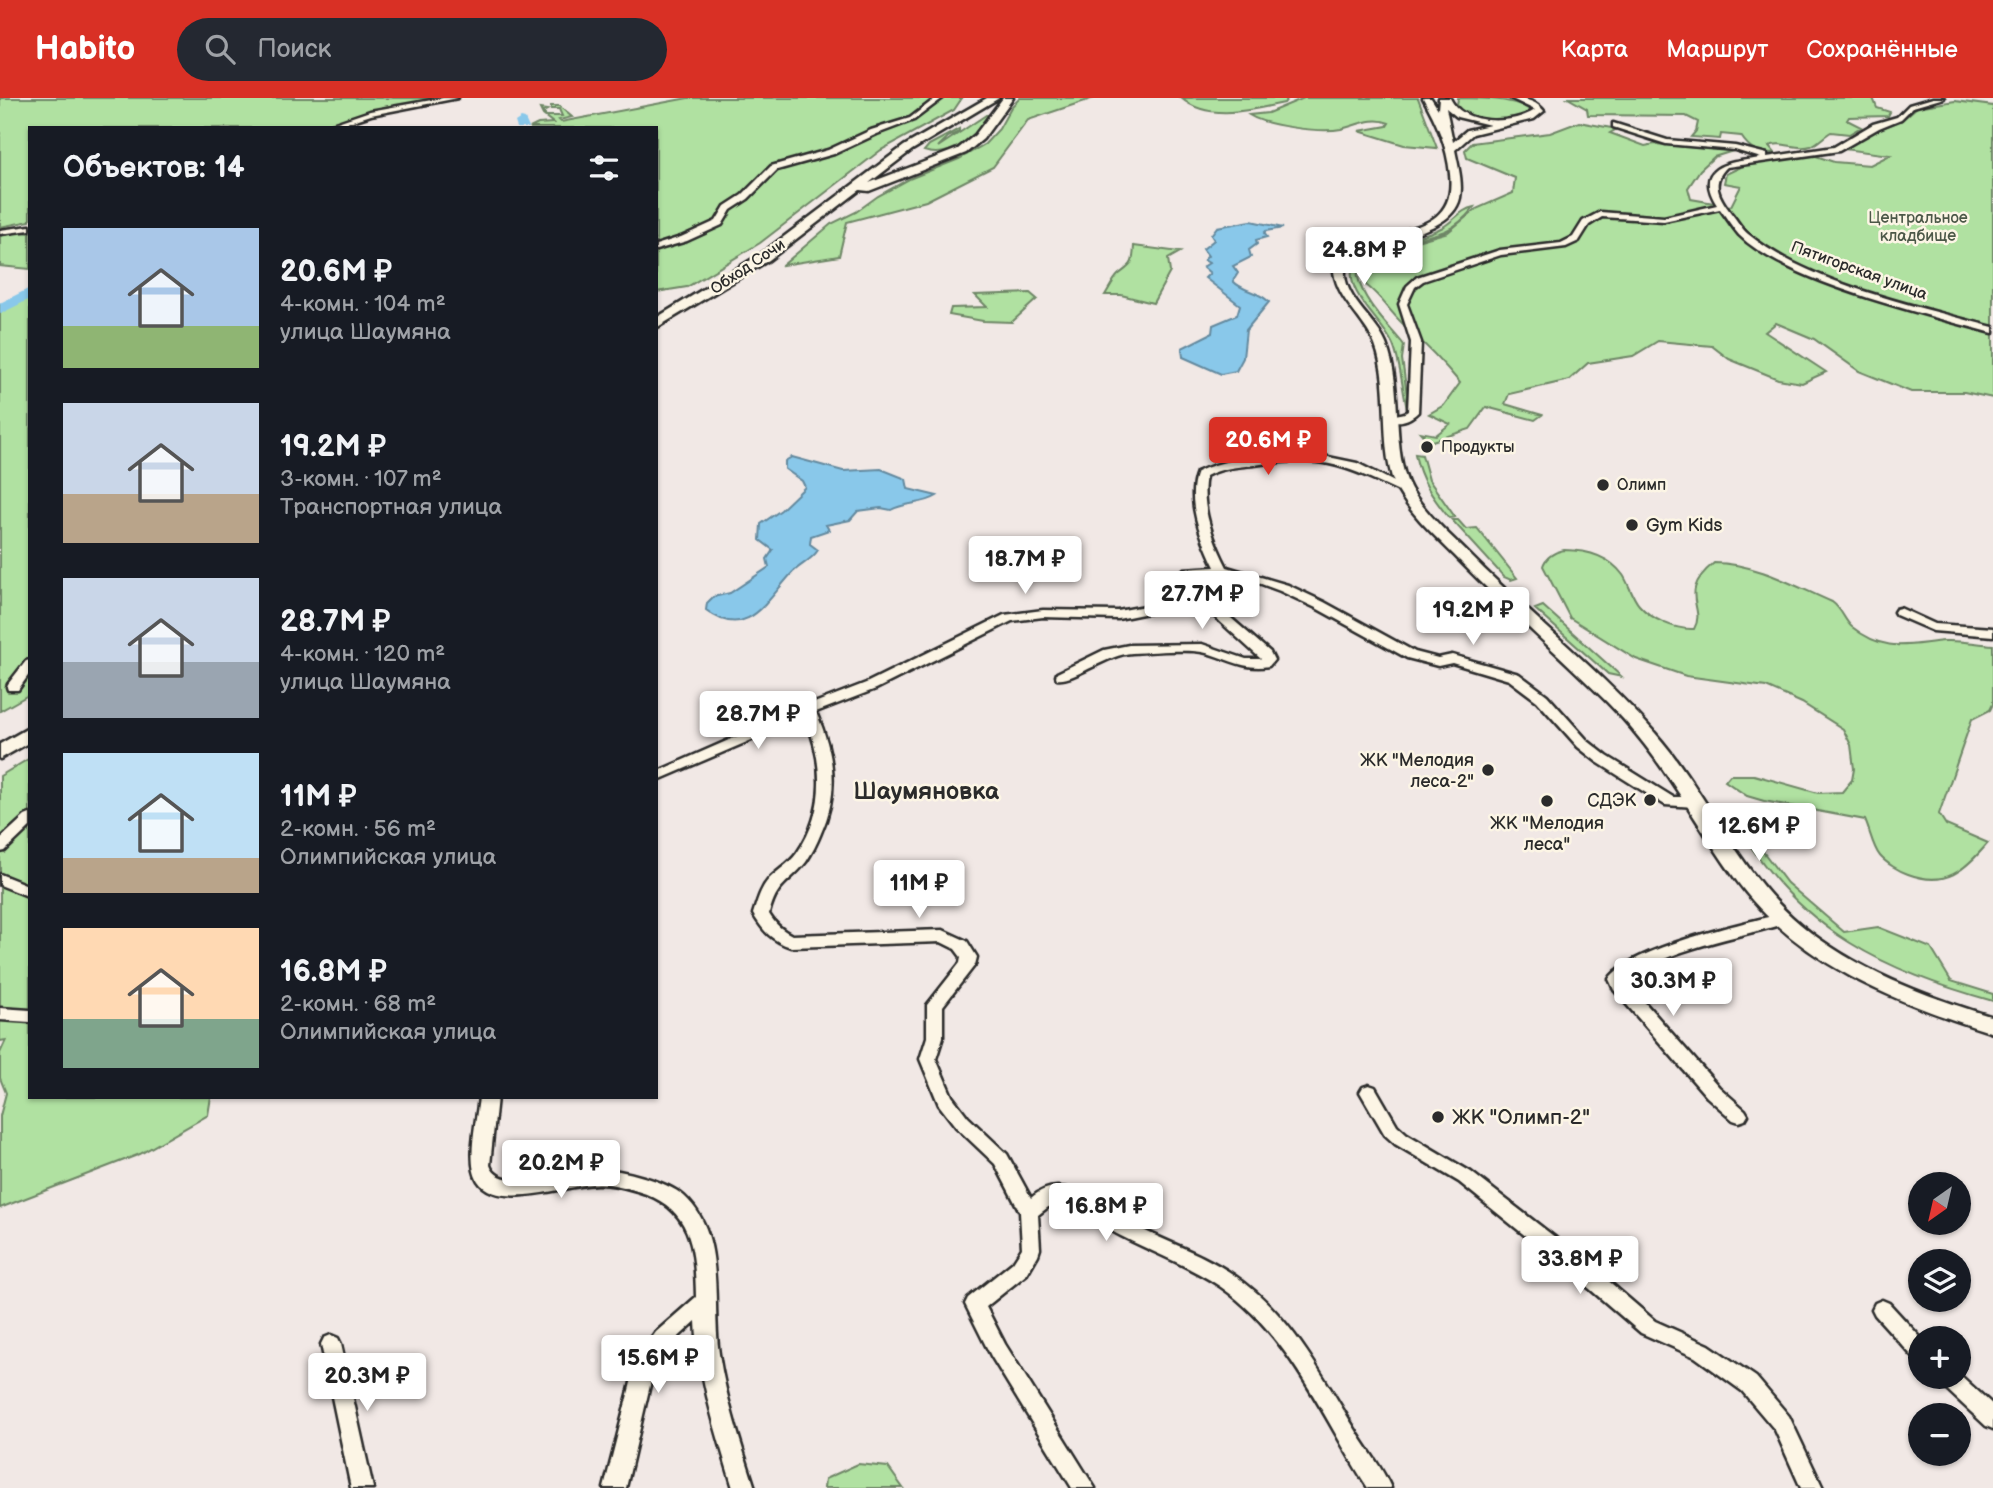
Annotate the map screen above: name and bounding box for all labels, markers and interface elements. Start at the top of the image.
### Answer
search box [177,18,667,81]
text: Habito [35,29,135,69]
icon: search [201,30,239,68]
text: Поиск [257,34,331,65]
text: Карта [1561,35,1628,64]
text: Маршрут [1666,35,1768,64]
text: Сохранённые [1806,35,1958,64]
icon: filters [585,149,623,187]
text: Объектов: 14 [63,150,245,186]
park label: Центральное кладбище [1868,209,1968,246]
pin: 24.8M ₽ [1299,228,1429,287]
street label: Обход Сочи [707,235,789,299]
text: 24.8M ₽ [1322,236,1406,264]
street label: Пятигорская улица [1788,238,1930,305]
text: 20.6M ₽ [280,254,392,290]
icon: home [119,256,203,340]
text: 4-комн. · 104 m² [280,290,446,318]
text: улица Шаумяна [280,318,451,346]
pin: 20.6M ₽ [1203,418,1333,477]
text: 20.6M ₽ [1225,426,1311,454]
text: 19.2M ₽ [280,429,386,465]
icon: home [119,431,203,515]
place label: Продукты [1441,438,1514,457]
marker: Продукты [1419,439,1435,455]
text: 3-комн. · 107 m² [280,465,442,493]
place label: Олимп [1617,476,1666,495]
marker: Олимп [1595,477,1611,493]
text: Транспортная улица [280,493,502,521]
place label: Gym Kids [1646,515,1723,536]
marker: Gym Kids [1624,517,1640,533]
pin: 18.7M ₽ [960,536,1090,596]
text: 18.7M ₽ [985,545,1065,573]
pin: 27.7M ₽ [1137,572,1267,631]
text: 27.7M ₽ [1160,580,1244,608]
pin: 19.2M ₽ [1408,588,1538,647]
text: 19.2M ₽ [1432,596,1514,624]
text: 28.7M ₽ [280,604,391,640]
icon: home [119,606,203,690]
text: 4-комн. · 120 m² [280,640,445,668]
text: улица Шаумяна [280,668,451,696]
pin: 28.7M ₽ [693,692,823,751]
text: 28.7M ₽ [716,700,800,728]
place label: ЖК "Мелодия леса-2" [1360,750,1474,792]
marker: ЖК "Мелодия леса-2" [1480,762,1496,778]
district label: Шаумяновка [853,777,1000,806]
text: 11M ₽ [280,779,357,815]
icon: home [119,781,203,865]
place label: СДЭК [1587,790,1636,811]
marker: СДЭК [1642,792,1658,808]
marker: ЖК "Мелодия леса" [1539,793,1555,809]
pin: 12.6M ₽ [1694,804,1824,863]
text: 12.6M ₽ [1718,812,1800,840]
place label: ЖК "Мелодия леса" [1490,813,1604,855]
text: 2-комн. · 56 m² [280,815,436,843]
text: Олимпийская улица [280,843,496,871]
pin: 11M ₽ [870,860,968,920]
text: 11M ₽ [890,869,948,897]
text: 16.8M ₽ [280,954,387,990]
icon: home [119,956,203,1040]
pin: 30.3M ₽ [1608,958,1738,1018]
text: 30.3M ₽ [1630,967,1716,995]
text: 2-комн. · 68 m² [280,990,436,1018]
text: Олимпийская улица [280,1018,496,1046]
place label: ЖК "Олимп-2" [1452,1105,1590,1130]
marker: ЖК "Олимп-2" [1430,1109,1446,1125]
pin: 20.2M ₽ [496,1140,626,1200]
text: 20.2M ₽ [518,1149,604,1177]
north arrow [1908,1172,1970,1236]
map controls [1908,1172,1971,1466]
pin: 16.8M ₽ [1041,1184,1171,1243]
text: 16.8M ₽ [1065,1192,1147,1220]
pin: 33.8M ₽ [1515,1236,1645,1296]
text: 33.8M ₽ [1537,1245,1623,1273]
button: layers [1908,1249,1971,1312]
button: + [1908,1326,1971,1389]
pin: 15.6M ₽ [593,1336,723,1395]
text: 15.6M ₽ [617,1344,699,1372]
pin: 20.3M ₽ [302,1354,432,1413]
text: 20.3M ₽ [324,1362,410,1390]
button: − [1908,1403,1971,1466]

